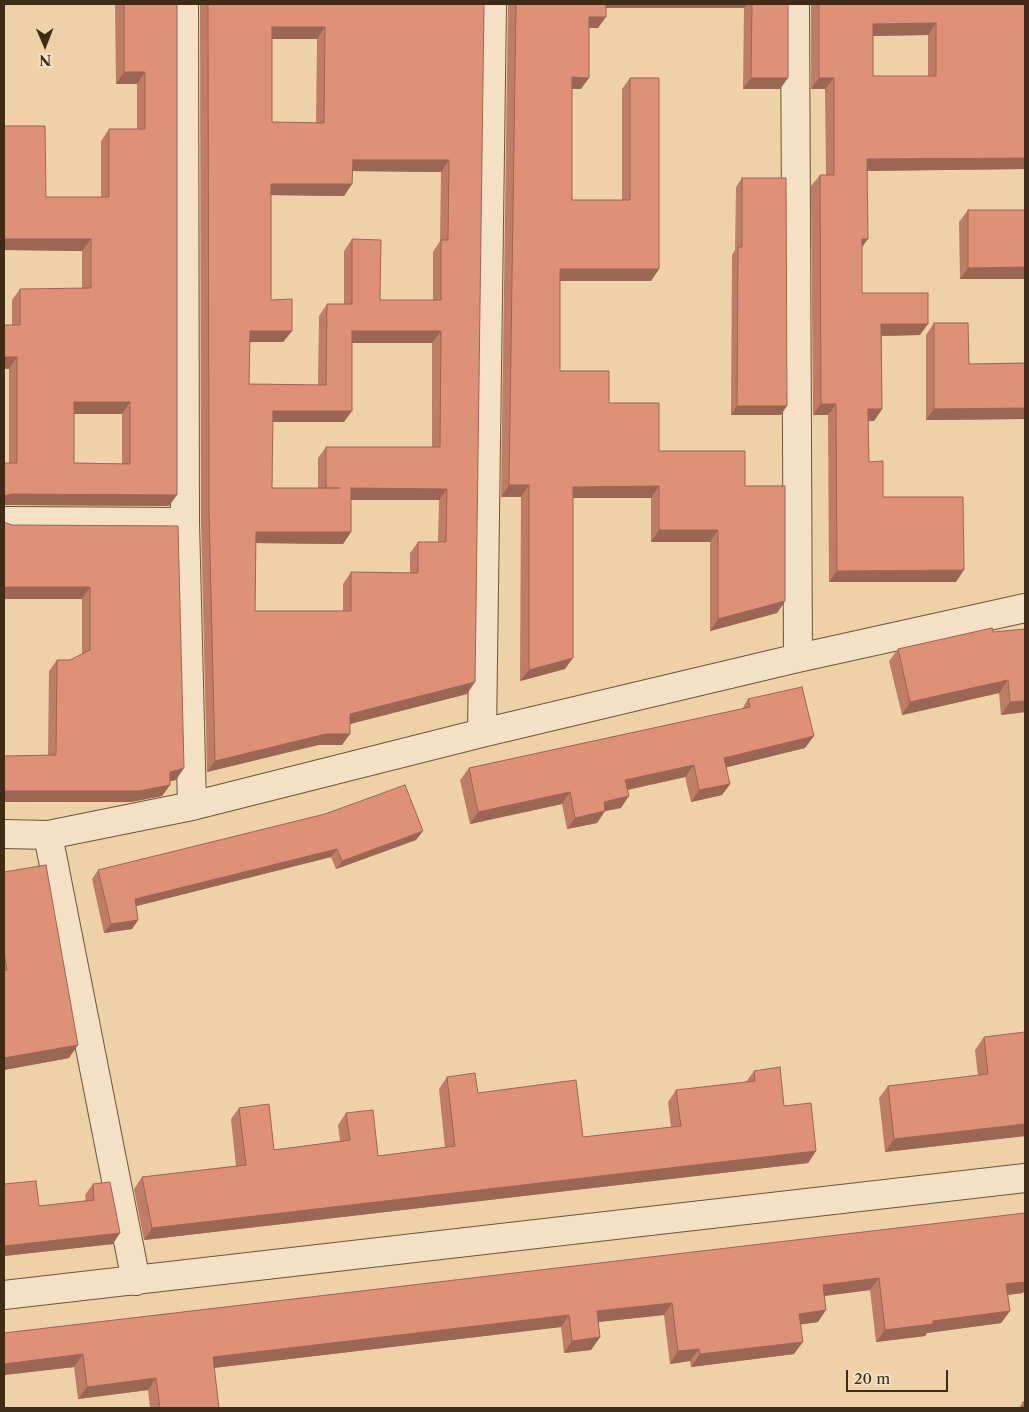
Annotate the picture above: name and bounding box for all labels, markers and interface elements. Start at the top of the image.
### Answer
north arrow [20,20,70,70]
text: N [39,51,52,69]
scale bar [849,1360,952,1392]
text: 20 m [854,1369,890,1388]

